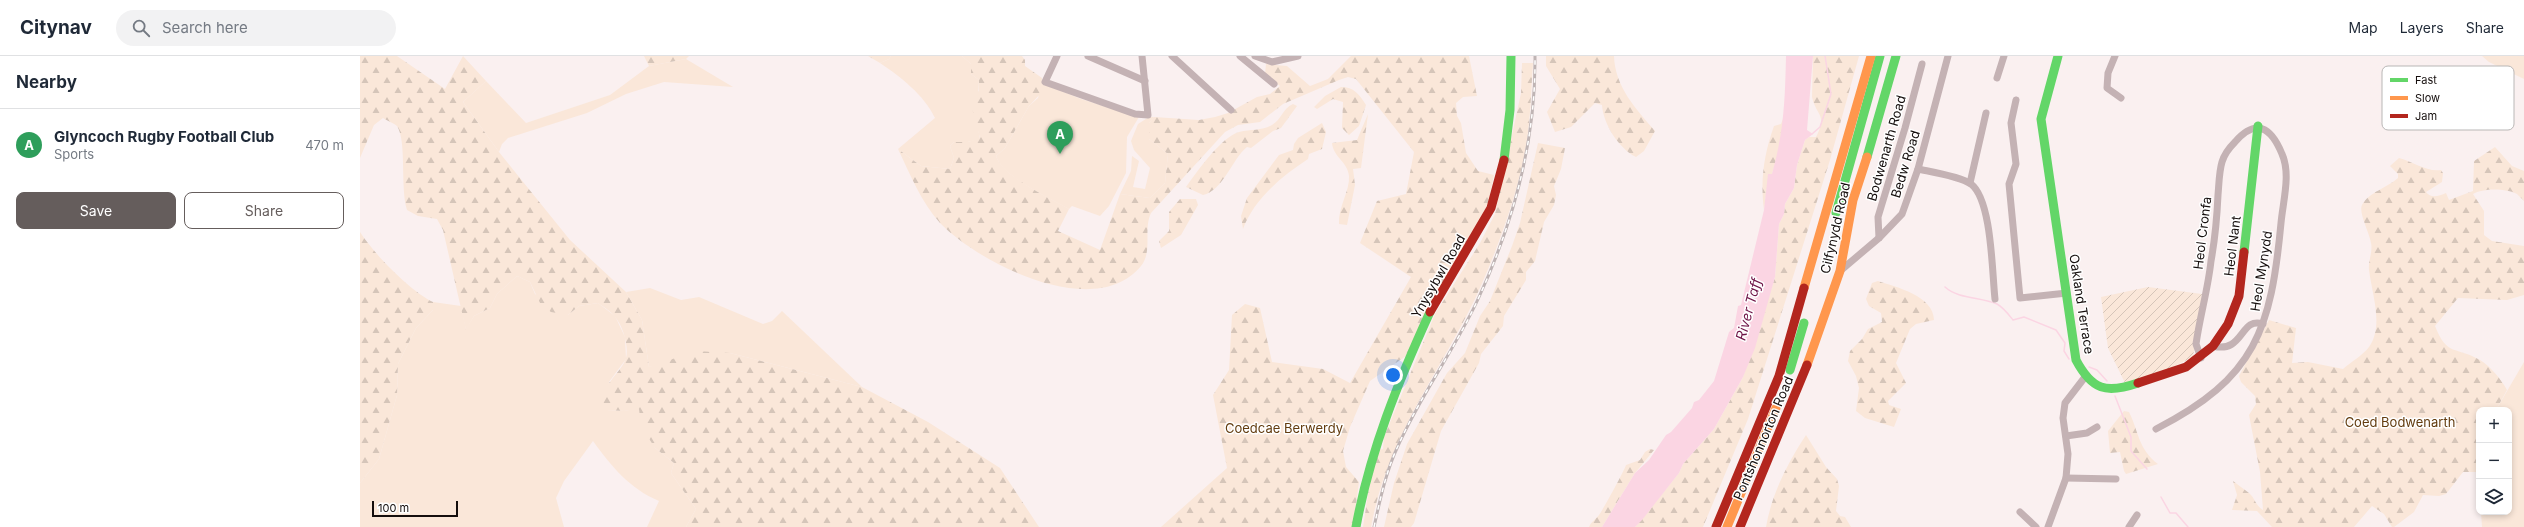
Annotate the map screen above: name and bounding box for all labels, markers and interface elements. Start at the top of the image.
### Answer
search box [116,10,396,46]
text: Citynav [20,16,92,39]
icon: search [130,17,152,39]
text: Search here [162,18,248,37]
text: Map [2349,19,2378,36]
text: Layers [2400,19,2444,36]
text: Share [2466,19,2504,36]
legend [2382,66,2514,130]
text: Nearby [16,72,77,92]
text: Fast [2415,73,2437,87]
text: Slow [2415,91,2440,105]
street label: Bodwenarth Road [1863,93,1909,203]
text: Jam [2415,109,2437,123]
pin: A [1047,121,1073,154]
text: Glyncoch Rugby Football Club [54,127,274,146]
street label: Bedw Road [1887,128,1923,200]
text: A [24,137,34,153]
text: 470 m [305,137,344,153]
text: Sports [54,146,94,162]
street label: Cilfynydd Road [1817,181,1853,275]
button: Save [16,192,176,229]
button: Share [184,192,344,229]
street label: Heol Cronfa [2190,196,2214,270]
street label: Heol Nant [2220,215,2244,277]
street label: Heol Mynydd [2247,230,2275,312]
street label: Ynysybwl Road [1408,231,1468,321]
street label: Oakland Terrace [2066,253,2098,355]
water label: River Taff [1732,274,1765,342]
your location [1383,365,1403,385]
street label: Pontshonnorton Road [1730,374,1796,502]
map controls [2476,407,2512,515]
button: + [2476,407,2512,443]
park label: Coed Bodwenarth [2345,414,2455,430]
park label: Coedcae Berwerdy [1225,420,1343,436]
button: − [2476,443,2512,479]
button: layers [2476,479,2512,515]
scale bar [372,499,458,518]
text: 100 m [378,501,409,515]

